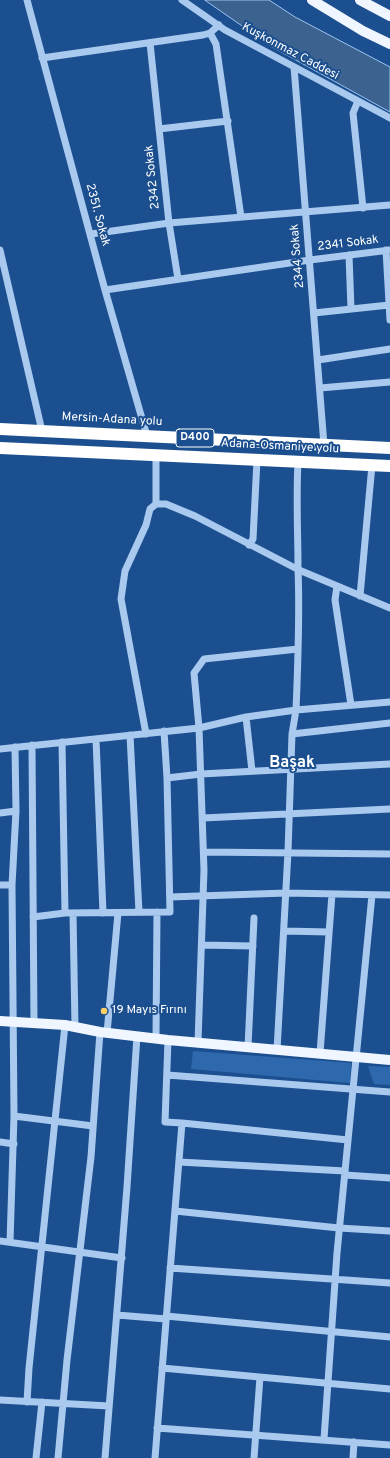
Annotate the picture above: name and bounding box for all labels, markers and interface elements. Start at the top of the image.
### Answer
street label: Kuşkonmaz Caddesi [239,20,341,84]
street label: 2342 Sokak [142,144,164,210]
street label: 2351. Sokak [82,182,112,248]
street label: 2344 Sokak [288,223,308,289]
street label: 2341 Sokak [316,233,380,255]
street label: Mersin-Adana yolu [61,410,163,430]
road number: D400 [176,429,214,447]
street label: Adana-Osmaniye yolu [221,437,339,457]
district label: Başak [269,754,315,774]
place label: 19 Mayıs Fırını [112,1004,187,1018]
marker: 19 Mayıs Fırını [99,1006,109,1016]

